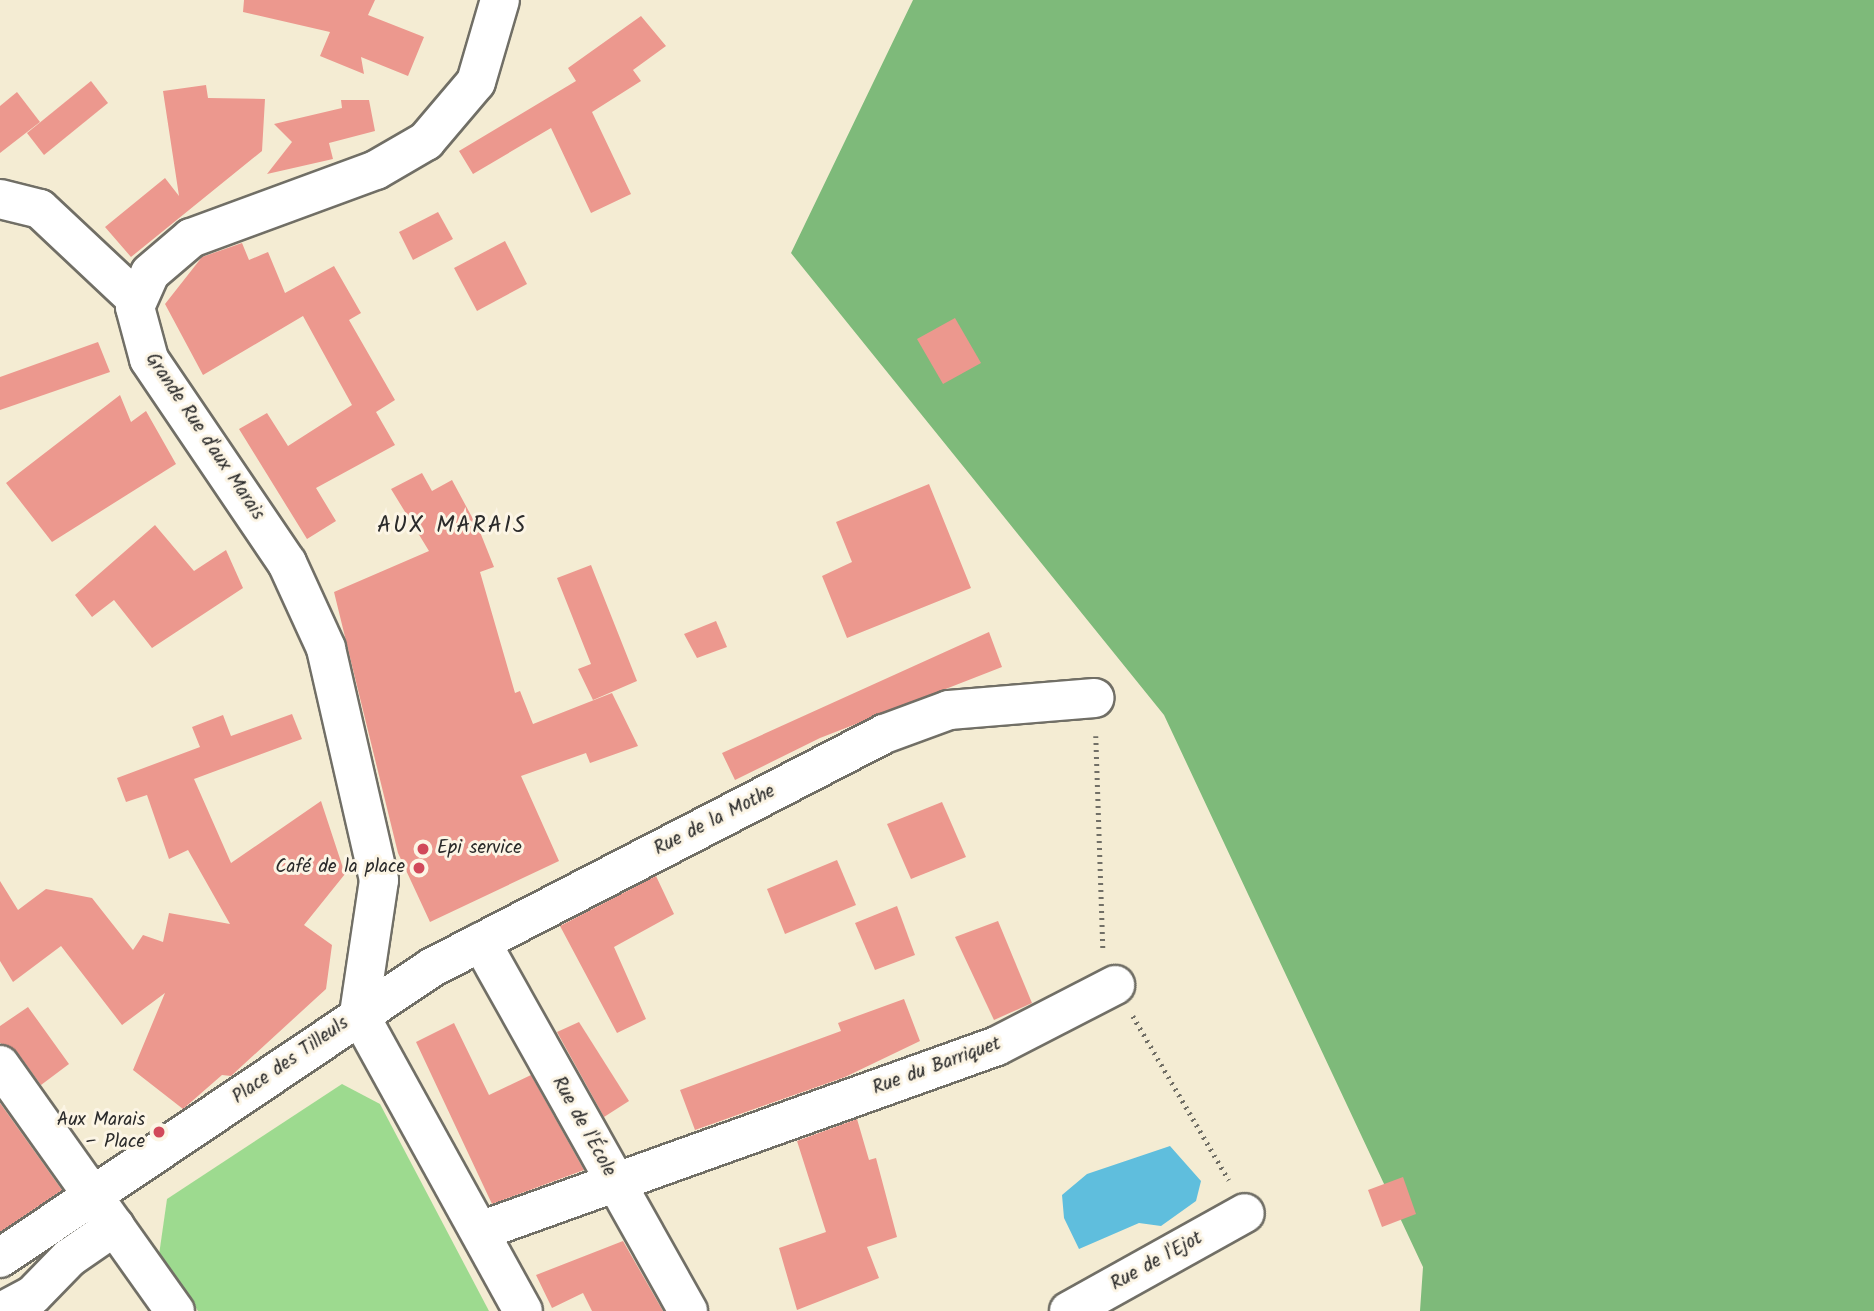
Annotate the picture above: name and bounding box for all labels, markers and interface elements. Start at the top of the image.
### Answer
street label: Grande Rue d'aux Marais [140,349,268,525]
district label: AUX MARAIS [378,512,526,540]
street label: Rue de la Mothe [651,781,779,861]
place label: Epi service [437,838,522,860]
marker: Epi service [415,841,431,857]
place label: Café de la place [275,857,405,879]
marker: Café de la place [411,860,427,876]
street label: Place des Tilleuls [228,1012,354,1110]
street label: Rue du Barriquet [870,1033,1004,1101]
street label: Rue de l'École [546,1073,620,1181]
place label: Aux Marais – Place [57,1110,145,1154]
marker: Aux Marais – Place [151,1124,167,1140]
street label: Rue de l'Ejot [1107,1227,1207,1297]

